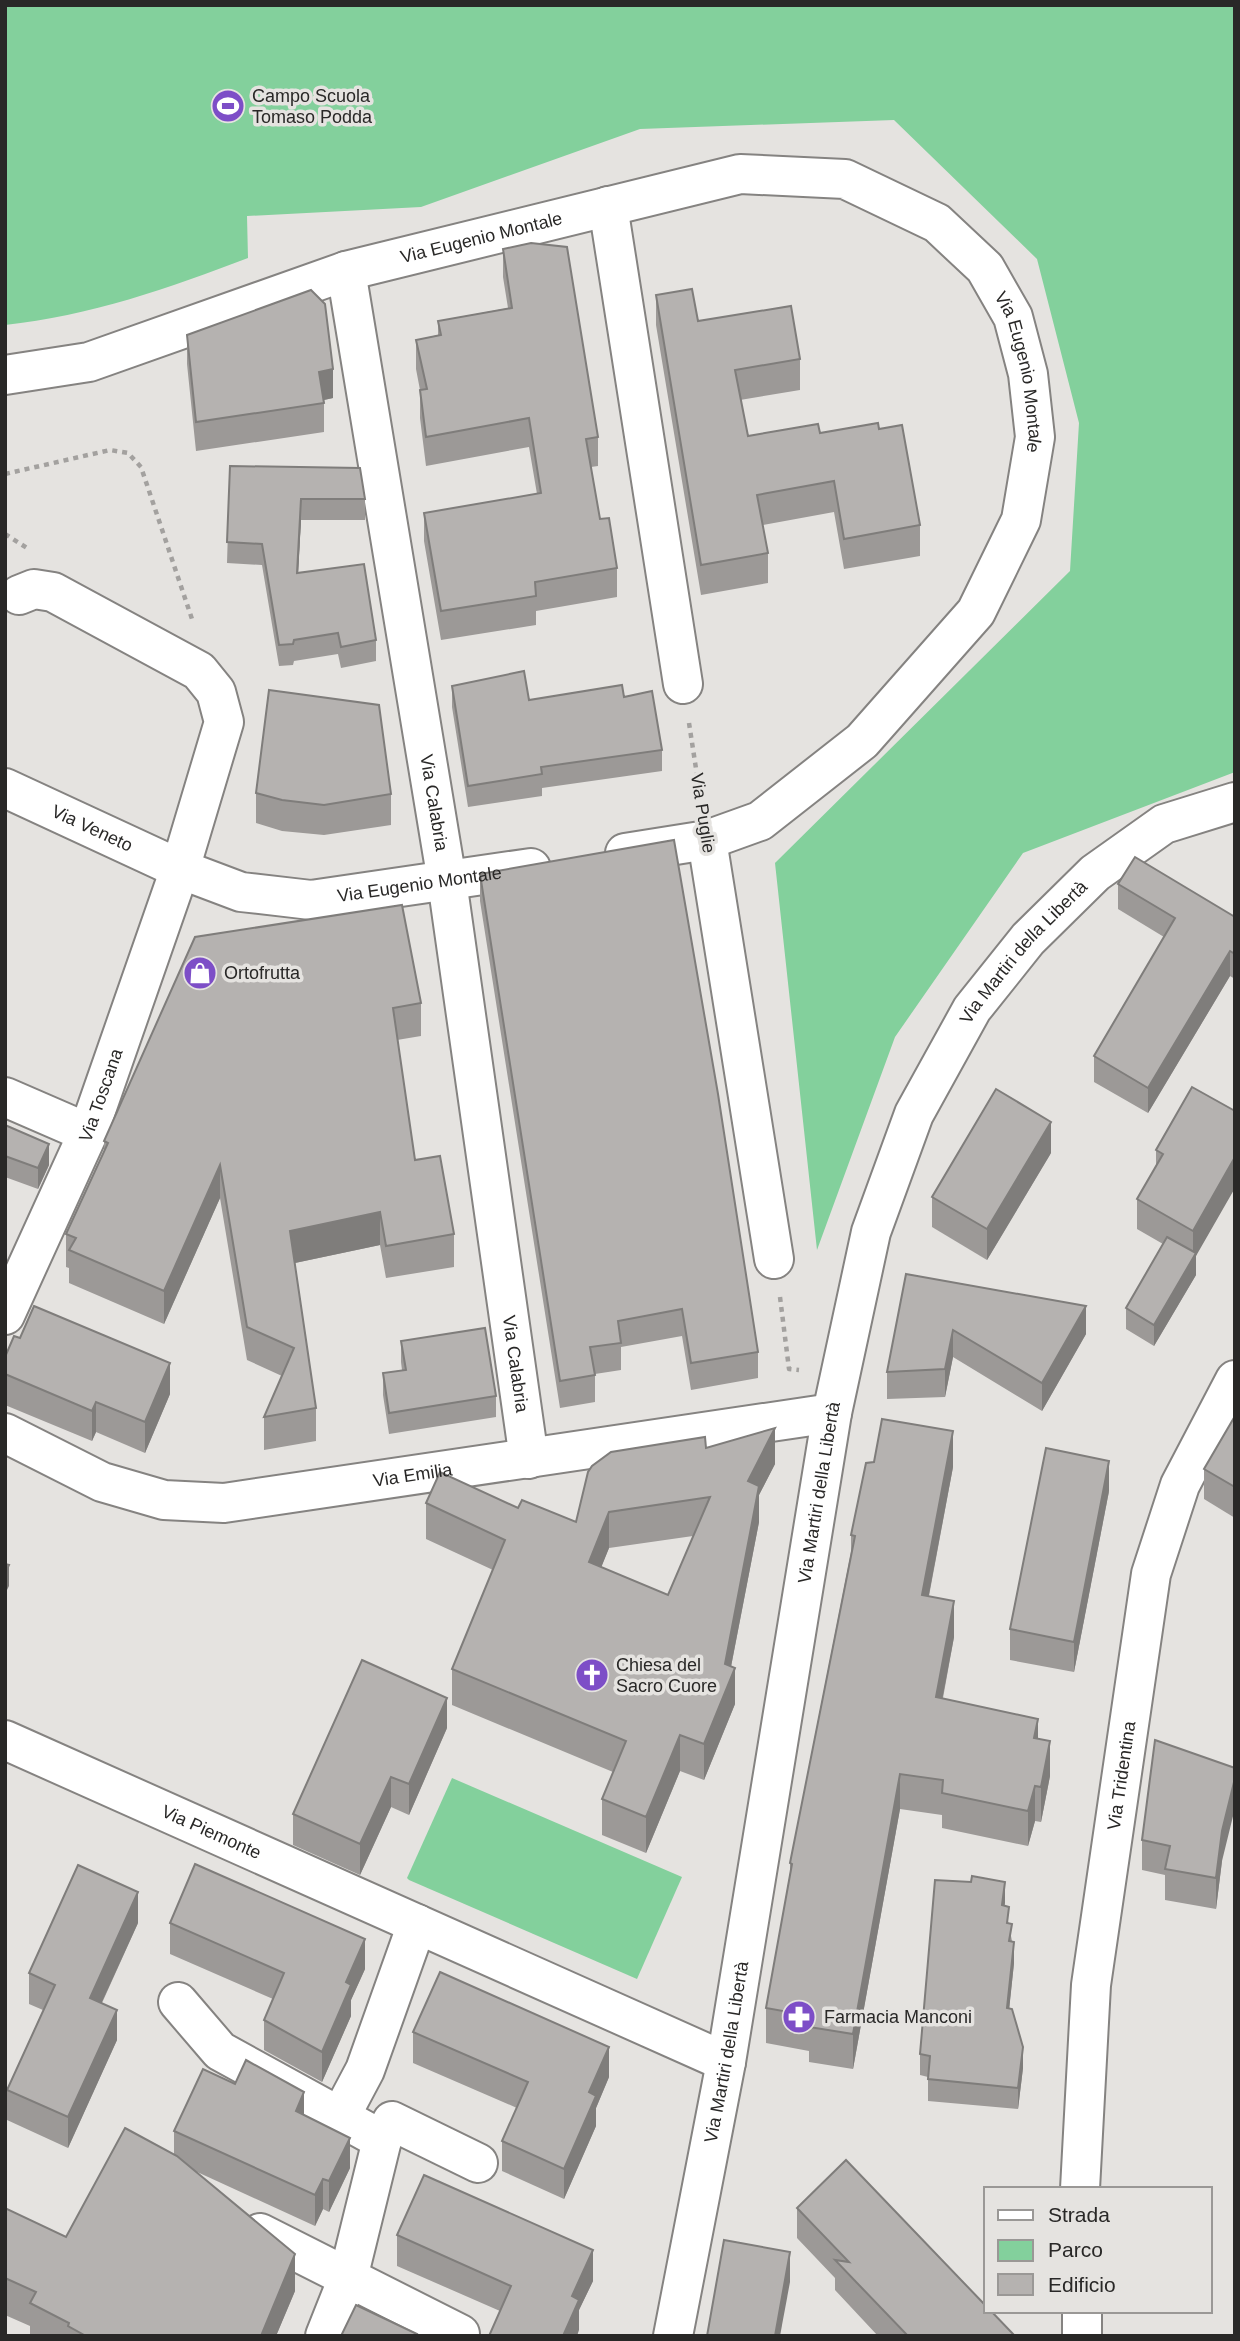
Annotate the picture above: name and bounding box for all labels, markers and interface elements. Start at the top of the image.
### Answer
place label: Campo Scuola Tomaso Podda [252,86,373,127]
sports icon: Campo Scuola Tomaso Podda [209,87,247,125]
street label: Via Eugenio Montale [398,208,564,267]
street label: Via Eugenio Montale [991,288,1045,454]
street label: Via Calabria [416,753,452,854]
street label: Via Puglie [687,772,719,854]
street label: Via Veneto [49,801,136,856]
street label: Via Eugenio Montale [336,862,503,906]
street label: Via Martiri della Libertà [956,876,1092,1027]
shop icon: Ortofrutta [181,954,219,992]
place label: Ortofrutta [224,963,301,983]
street label: Via Toscana [75,1045,127,1145]
street label: Via Calabria [499,1314,532,1415]
street label: Via Martiri della Libertà [794,1399,844,1585]
street label: Via Emilia [372,1459,455,1491]
place label: Chiesa del Sacro Cuore [616,1655,717,1696]
church icon: Chiesa del Sacro Cuore [573,1656,611,1694]
street label: Via Tridentina [1104,1719,1140,1831]
street label: Via Piemonte [159,1801,264,1863]
street label: Via Martiri della Libertà [701,1959,752,2144]
pharmacy icon: Farmacia Manconi [780,1998,818,2036]
place label: Farmacia Manconi [824,2007,972,2027]
legend [984,2187,1212,2313]
text: Strada [1048,2203,1110,2226]
text: Parco [1048,2238,1103,2261]
text: Edificio [1048,2273,1116,2296]

